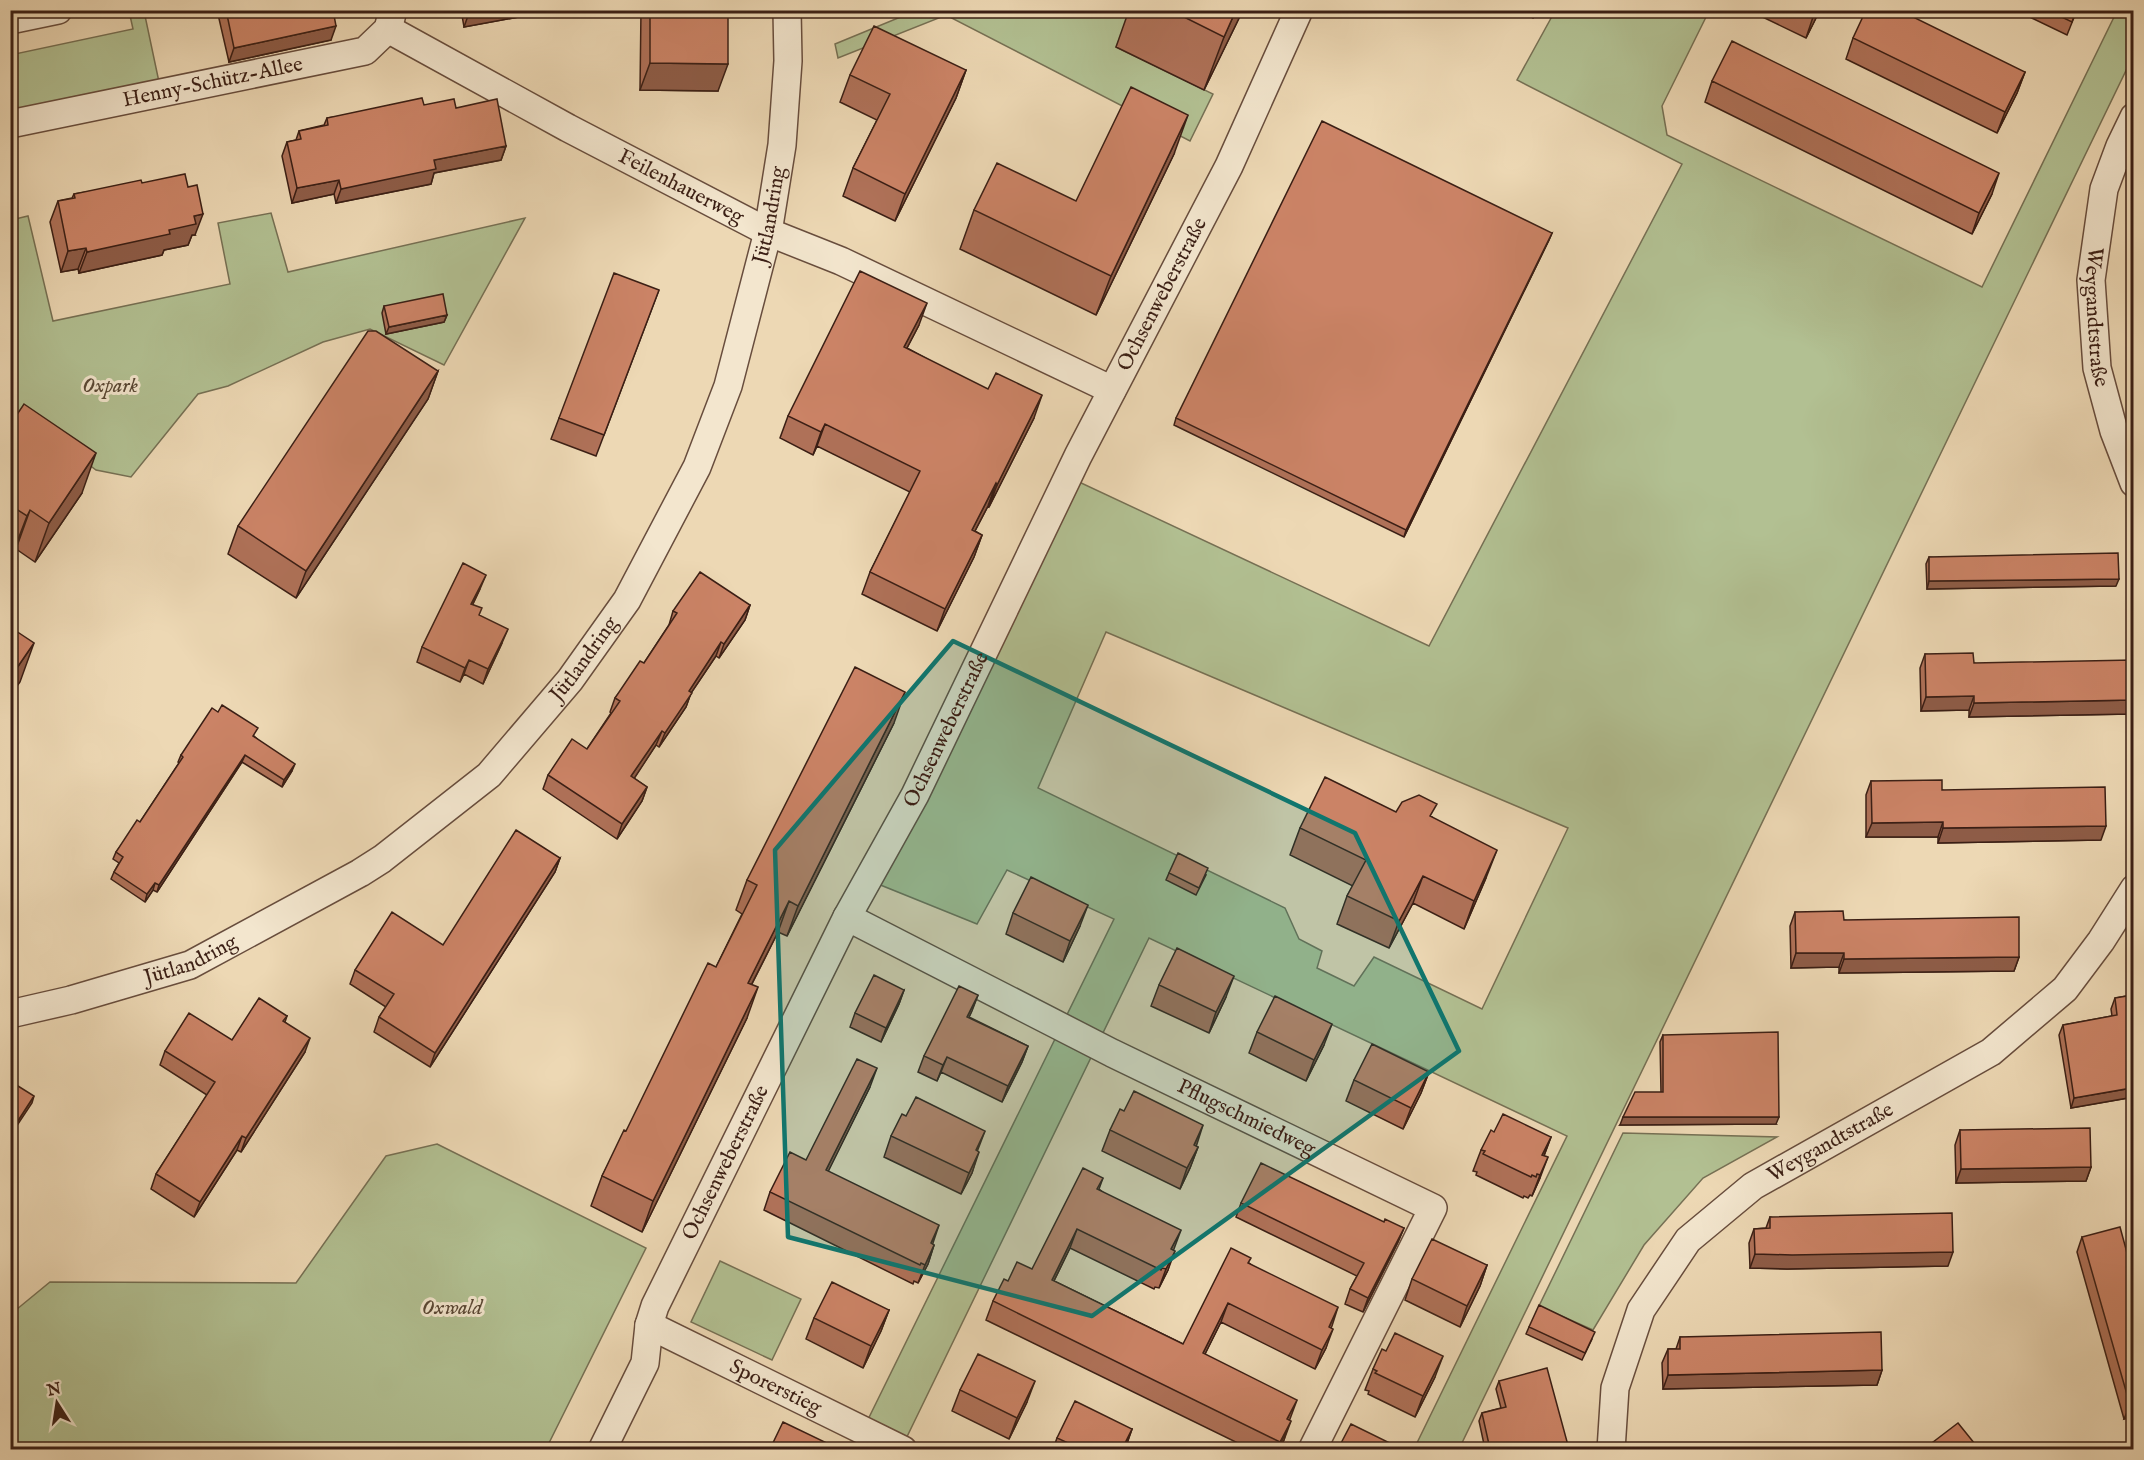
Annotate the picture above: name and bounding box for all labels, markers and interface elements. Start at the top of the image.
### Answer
street label: Henny-Schütz-Allee [120,51,306,114]
street label: Feilenhauerweg [614,143,749,231]
street label: Jütlandring [746,164,792,269]
street label: Ochsenweberstraße [1111,213,1213,376]
street label: Weygandtstraße [2077,245,2115,390]
park label: Oxpark [82,373,138,400]
street label: Jütlandring [543,611,625,709]
street label: Ochsenweberstraße [897,647,995,812]
street label: Jütlandring [139,928,243,992]
street label: Pflugschmiedweg [1173,1073,1320,1163]
street label: Ochsenweberstraße [676,1080,775,1245]
street label: Weygandtstraße [1763,1096,1899,1189]
park label: Oxwald [422,1295,484,1322]
street label: Sporerstieg [725,1353,827,1422]
north arrow [27,1373,87,1433]
text: N [44,1379,63,1402]

